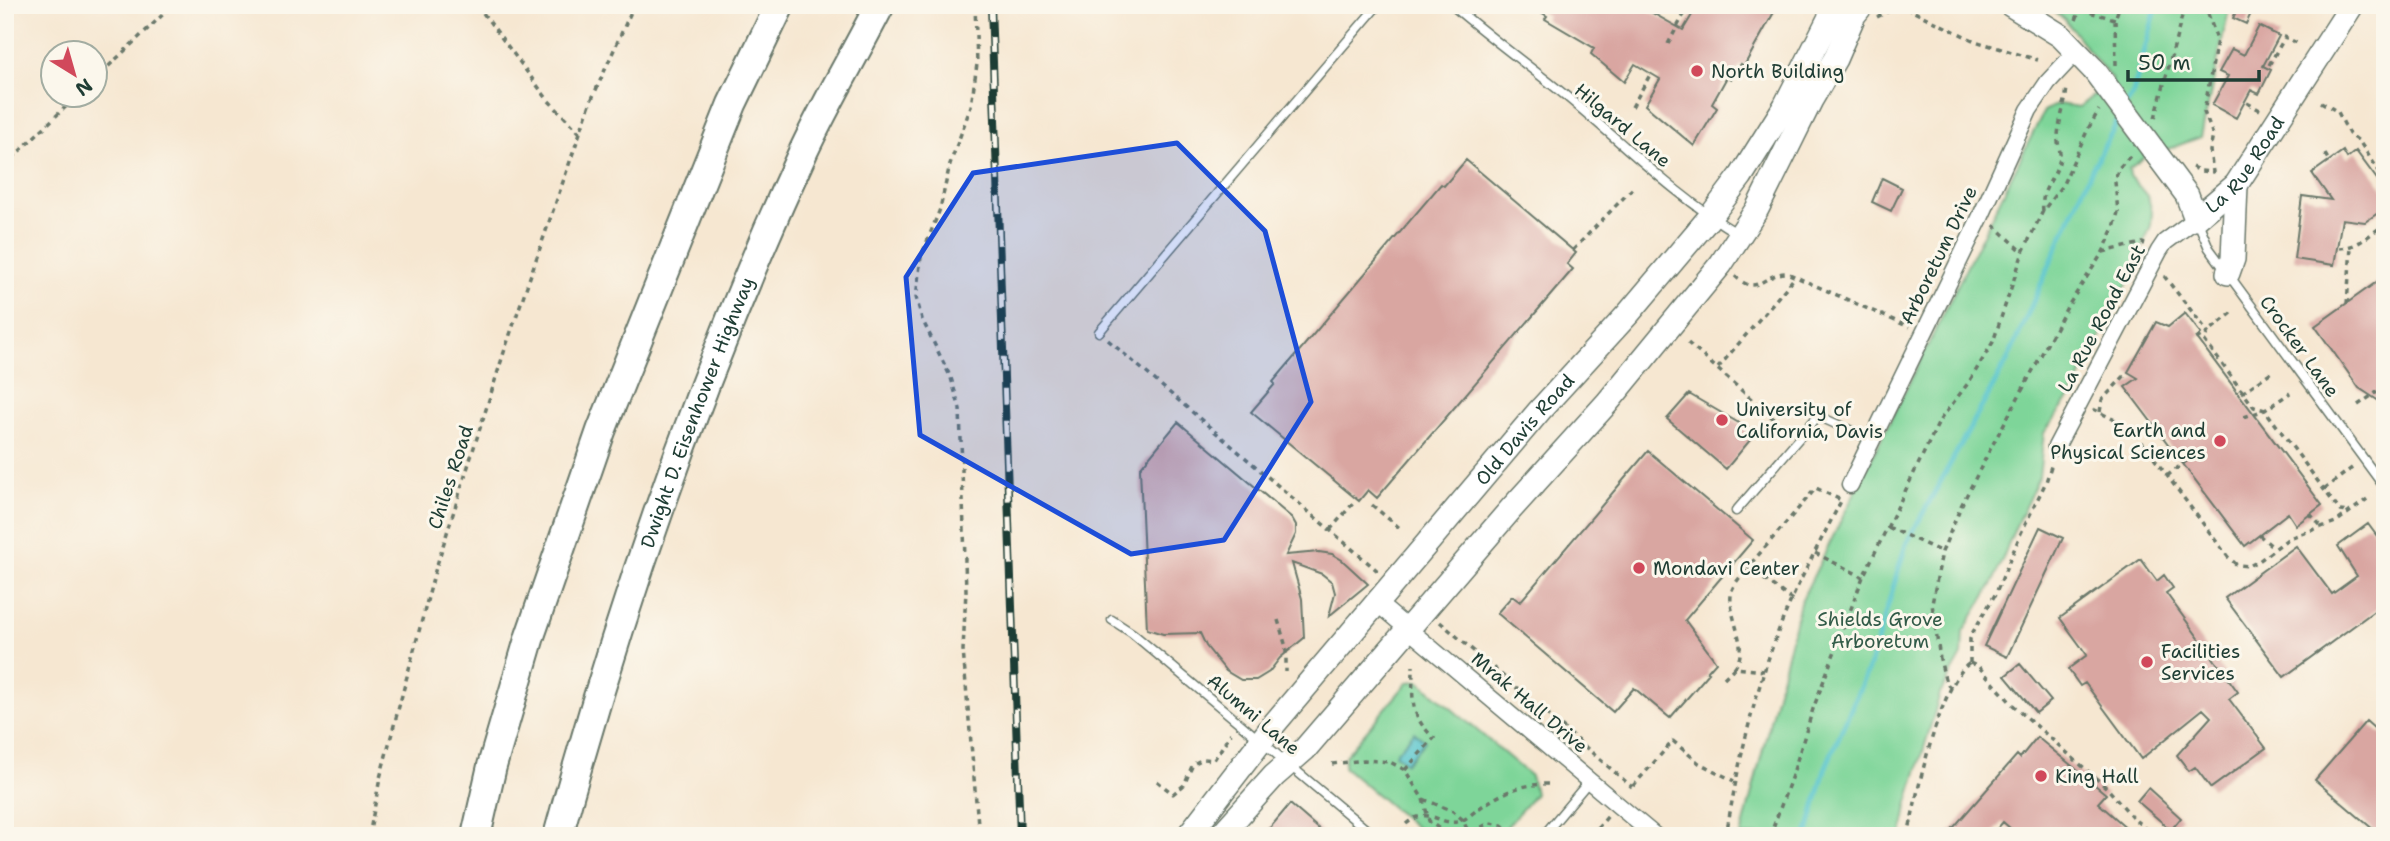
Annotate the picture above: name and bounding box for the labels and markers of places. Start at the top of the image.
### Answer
place label: North Building [1711,59,1844,84]
marker: North Building [1689,63,1705,79]
place label: University of California, Davis [1736,397,1883,444]
marker: University of California, Davis [1714,412,1730,428]
place label: Earth and Physical Sciences [2050,418,2206,465]
marker: Earth and Physical Sciences [2212,433,2228,449]
place label: Mondavi Center [1653,556,1800,581]
marker: Mondavi Center [1631,560,1647,576]
place label: Facilities Services [2161,639,2240,686]
marker: Facilities Services [2139,654,2155,670]
place label: King Hall [2055,764,2139,789]
marker: King Hall [2033,768,2049,784]

